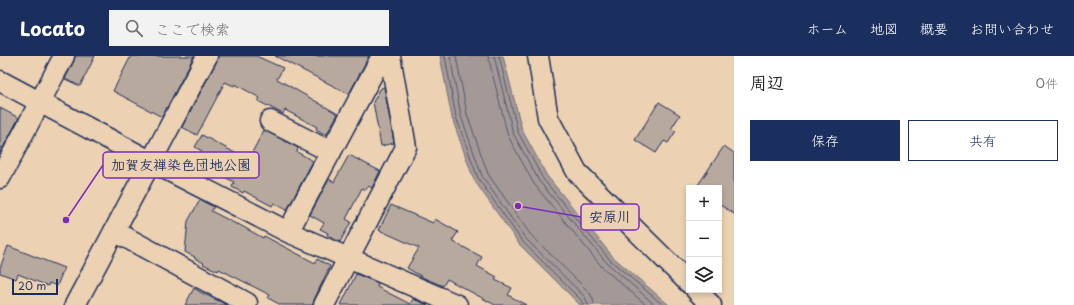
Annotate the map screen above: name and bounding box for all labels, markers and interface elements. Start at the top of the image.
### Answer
search box [109,10,389,46]
text: Locato [20,14,85,42]
icon: search [123,17,145,39]
text: ここで検索 [155,17,230,40]
text: ホーム [807,18,848,39]
text: 地図 [870,18,898,39]
text: 概要 [920,18,948,39]
text: お問い合わせ [970,18,1054,39]
text: 周辺 [750,69,784,95]
text: 0件 [1035,73,1058,92]
button: 保存 [750,120,900,161]
button: 共有 [908,120,1058,161]
callout: 加賀友禅染色団地公園 [103,152,259,178]
text: 加賀友禅染色団地公園 [111,154,251,175]
map controls [686,185,722,293]
button: + [686,185,722,221]
callout: 安原川 [581,204,639,230]
text: 安原川 [589,206,631,227]
button: − [686,221,722,257]
button: layers [686,257,722,293]
scale bar [12,277,58,296]
text: 20 m [18,277,46,294]

